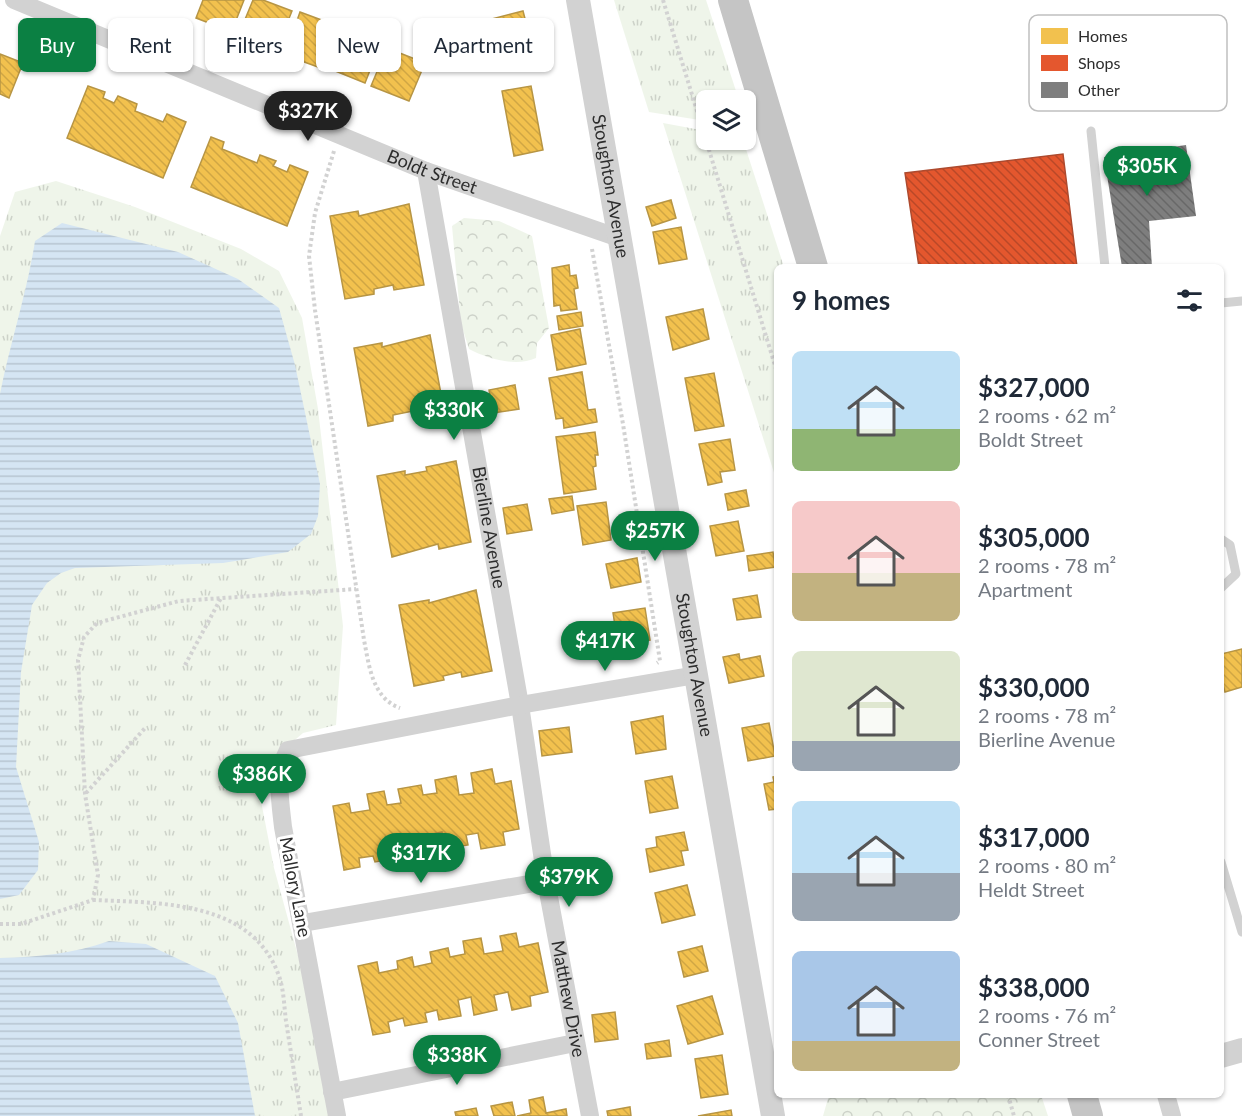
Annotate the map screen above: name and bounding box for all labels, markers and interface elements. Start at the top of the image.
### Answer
legend [1029,15,1227,111]
chip: Buy [18,18,96,72]
chip: Rent [108,18,193,72]
chip: Filters [205,18,304,72]
chip: New [316,18,401,72]
chip: Apartment [413,18,554,72]
text: Homes [1078,26,1128,45]
text: Shops [1078,53,1121,72]
text: Other [1078,80,1120,99]
map controls [696,90,756,150]
button: layers [696,90,756,150]
pin: $327K [266,91,350,142]
text: $327K [278,98,338,122]
street label: Stoughton Avenue [588,112,635,260]
street label: Boldt Street [384,144,481,198]
pin: $305K [1105,146,1189,197]
text: $305K [1117,153,1177,177]
text: 9 homes [792,284,890,316]
icon: filters [1173,284,1206,317]
text: $327,000 [978,371,1090,403]
icon: home [840,375,912,447]
pin: $330K [412,390,496,441]
text: $330K [424,397,484,421]
text: 2 rooms · 62 m² [978,403,1116,427]
text: Boldt Street [978,427,1083,451]
street label: Bierline Avenue [468,465,511,590]
pin: $257K [613,511,697,562]
text: $257K [625,518,685,542]
text: $305,000 [978,521,1090,553]
icon: home [840,525,912,597]
text: 2 rooms · 78 m² [978,553,1116,577]
text: Apartment [978,577,1072,601]
street label: Stoughton Avenue [672,591,719,738]
pin: $417K [563,621,647,672]
text: $417K [575,628,635,652]
text: $330,000 [978,671,1090,703]
icon: home [840,675,912,747]
text: 2 rooms · 78 m² [978,703,1116,727]
text: Bierline Avenue [978,727,1115,751]
pin: $386K [220,754,304,805]
text: $386K [232,761,292,785]
text: $317,000 [978,821,1090,853]
icon: home [840,825,912,897]
pin: $317K [379,833,463,884]
street label: Mallory Lane [275,835,316,939]
text: $317K [391,840,451,864]
text: 2 rooms · 80 m² [978,853,1116,877]
pin: $379K [527,857,611,908]
text: $379K [539,864,599,888]
text: Heldt Street [978,877,1084,901]
street label: Matthew Drive [547,938,591,1059]
text: $338,000 [978,971,1090,1003]
icon: home [840,975,912,1047]
text: 2 rooms · 76 m² [978,1003,1116,1027]
text: Conner Street [978,1027,1100,1051]
pin: $338K [415,1035,499,1086]
text: $338K [427,1042,487,1066]

